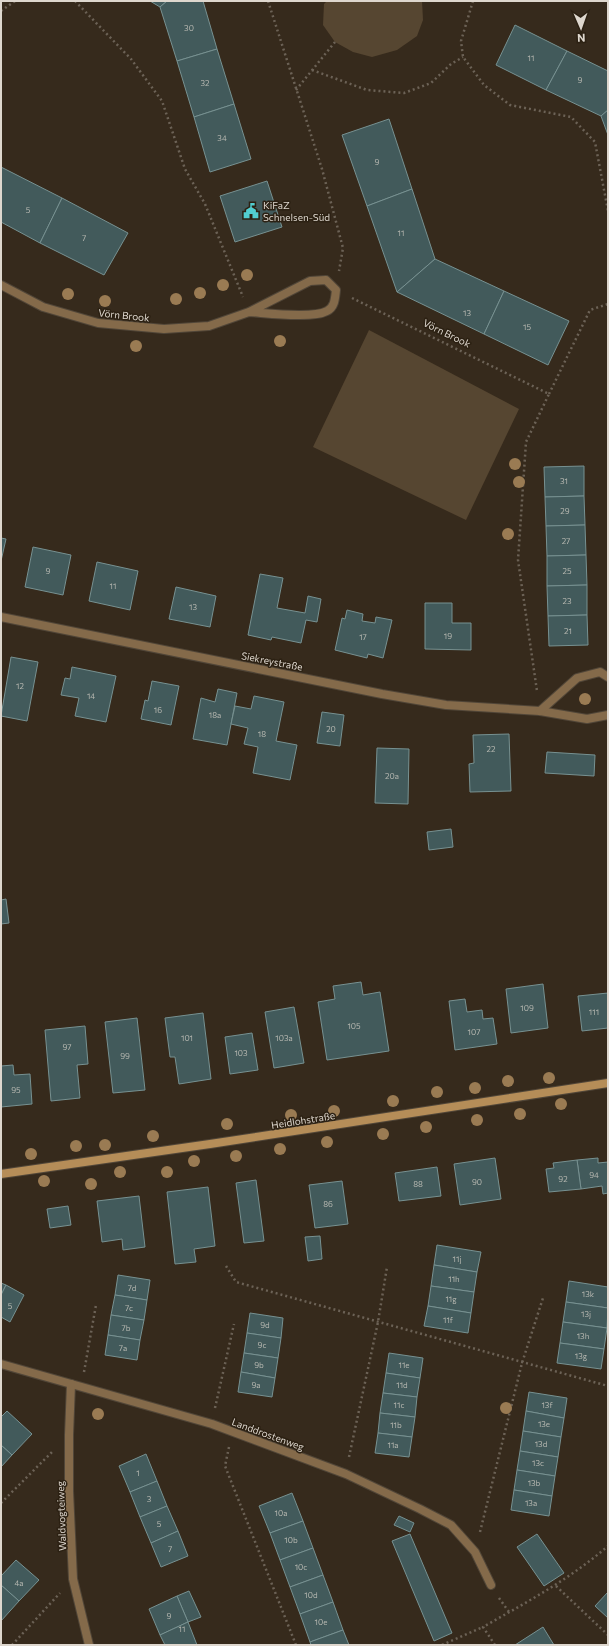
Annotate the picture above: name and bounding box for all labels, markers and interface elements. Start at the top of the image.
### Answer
north arrow [561,8,601,48]
house number: 30 [184,23,194,33]
text: N [577,32,586,45]
house number: 11 [528,53,534,63]
house number: 9 [578,75,583,85]
house number: 32 [201,78,210,88]
house number: 34 [217,133,227,143]
house number: 9 [375,157,380,167]
place label: KiFaZ Schnelsen-Süd [263,199,330,223]
public building icon: KiFaZ Schnelsen-Süd [242,202,260,220]
house number: 5 [26,205,31,215]
house number: 11 [398,228,404,238]
house number: 7 [82,233,86,243]
street label: Vörn Brook [98,306,151,324]
house number: 13 [463,308,471,318]
street label: Vörn Brook [421,316,473,350]
house number: 15 [523,322,531,332]
house number: 31 [560,476,568,486]
house number: 29 [560,506,570,516]
house number: 27 [562,536,570,546]
house number: 9 [46,566,51,576]
house number: 25 [562,566,572,576]
house number: 11 [110,581,116,591]
house number: 23 [563,596,572,606]
house number: 13 [189,602,197,612]
house number: 21 [564,626,572,636]
house number: 19 [444,631,452,641]
house number: 17 [359,632,367,642]
street label: Siekreystraße [240,649,304,673]
house number: 12 [16,681,24,691]
house number: 14 [87,691,95,701]
house number: 16 [154,705,162,715]
house number: 18a [209,710,221,720]
house number: 20 [326,724,336,734]
house number: 18 [258,729,266,739]
house number: 22 [487,744,496,754]
house number: 20a [385,771,399,781]
house number: 109 [520,1003,534,1013]
house number: 111 [589,1007,599,1017]
house number: 105 [347,1021,361,1031]
house number: 107 [468,1027,480,1037]
house number: 101 [181,1033,193,1043]
house number: 103a [275,1033,293,1043]
house number: 97 [62,1042,72,1052]
house number: 103 [234,1048,248,1058]
house number: 99 [120,1051,130,1061]
house number: 95 [11,1085,21,1095]
street label: Heidlohstraße [270,1109,336,1131]
house number: 94 [589,1170,599,1180]
house number: 92 [558,1174,568,1184]
house number: 90 [472,1177,482,1187]
house number: 88 [413,1179,423,1189]
house number: 86 [323,1199,333,1209]
house number: 11j [453,1254,461,1264]
house number: 11h [448,1274,460,1284]
house number: 7d [128,1283,137,1293]
house number: 13k [582,1289,595,1299]
house number: 11g [445,1294,457,1304]
house number: 5 [8,1301,13,1311]
house number: 7c [125,1303,133,1313]
house number: 13j [581,1309,591,1319]
house number: 11f [443,1315,454,1325]
house number: 9d [260,1320,270,1330]
house number: 7b [122,1323,131,1333]
house number: 13h [577,1331,589,1341]
house number: 9c [258,1340,266,1350]
house number: 7a [119,1343,127,1353]
house number: 13g [575,1351,588,1361]
house number: 9b [254,1360,264,1370]
house number: 11e [398,1360,410,1370]
house number: 9a [251,1380,261,1390]
house number: 11d [396,1380,408,1390]
house number: 11c [394,1400,404,1410]
house number: 13f [541,1400,553,1410]
street label: Landdrostenweg [230,1415,306,1453]
house number: 13e [538,1419,550,1429]
house number: 11b [390,1420,402,1430]
house number: 13d [535,1439,548,1449]
house number: 11a [387,1440,399,1450]
house number: 13c [532,1458,544,1468]
house number: 1 [136,1468,140,1478]
house number: 13b [528,1478,541,1488]
street label: Waldvogteiweg [54,1480,68,1551]
house number: 3 [147,1494,152,1504]
house number: 13a [525,1498,537,1508]
house number: 10a [275,1508,287,1518]
house number: 5 [157,1519,162,1529]
house number: 10b [284,1535,298,1545]
house number: 7 [168,1544,172,1554]
house number: 10c [295,1562,307,1572]
house number: 4a [15,1578,23,1588]
house number: 10d [304,1590,318,1600]
house number: 9 [167,1611,172,1621]
house number: 10e [315,1617,327,1627]
house number: 11 [179,1624,185,1634]

